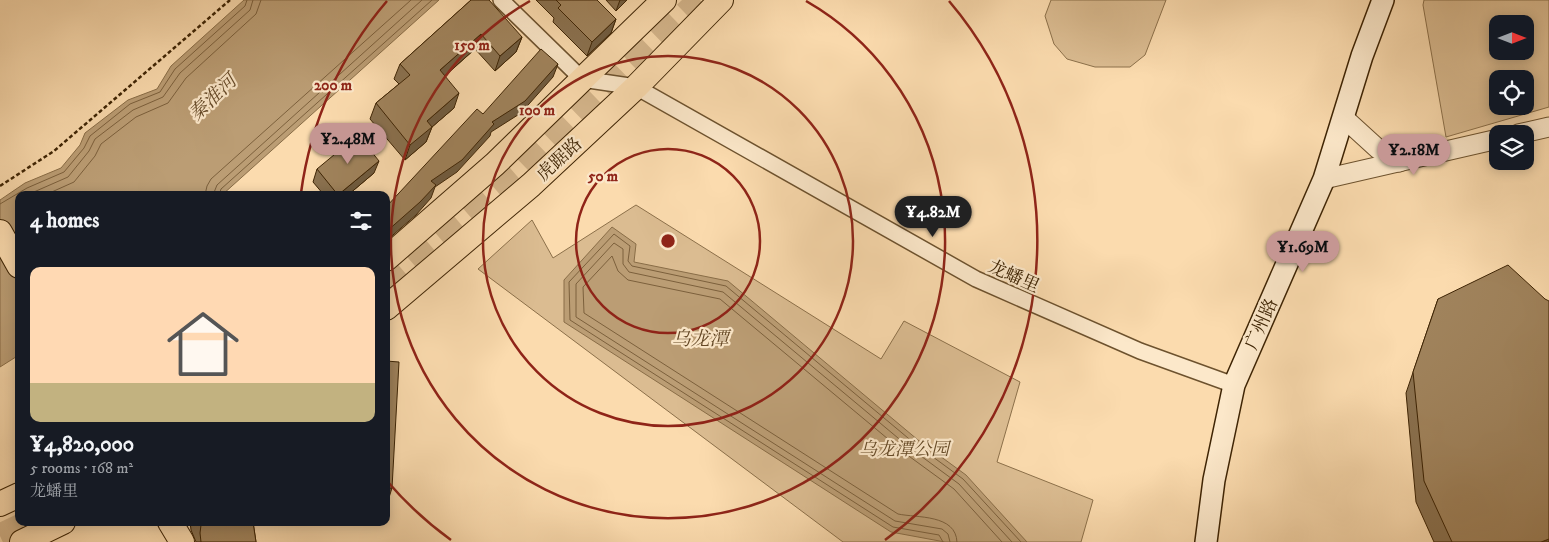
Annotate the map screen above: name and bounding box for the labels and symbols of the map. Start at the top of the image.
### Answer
north arrow [1489,15,1534,60]
text: 150 m [454,36,490,55]
water label: 秦淮河 [185,68,244,126]
text: 200 m [314,76,353,95]
text: 100 m [519,101,556,120]
pin: ¥2.48M [307,122,389,165]
street label: 虎踞路 [532,133,587,186]
pin: ¥2.18M [1373,134,1455,176]
text: 50 m [587,167,619,186]
pin: ¥4.82M [892,196,974,238]
pin: ¥1.69M [1262,230,1344,273]
centre of rings [659,232,677,250]
street label: 龙蟠里 [984,256,1043,298]
street label: 广州路 [1241,295,1283,354]
water label: 乌龙潭 [671,328,731,351]
park label: 乌龙潭公园 [859,439,952,461]

